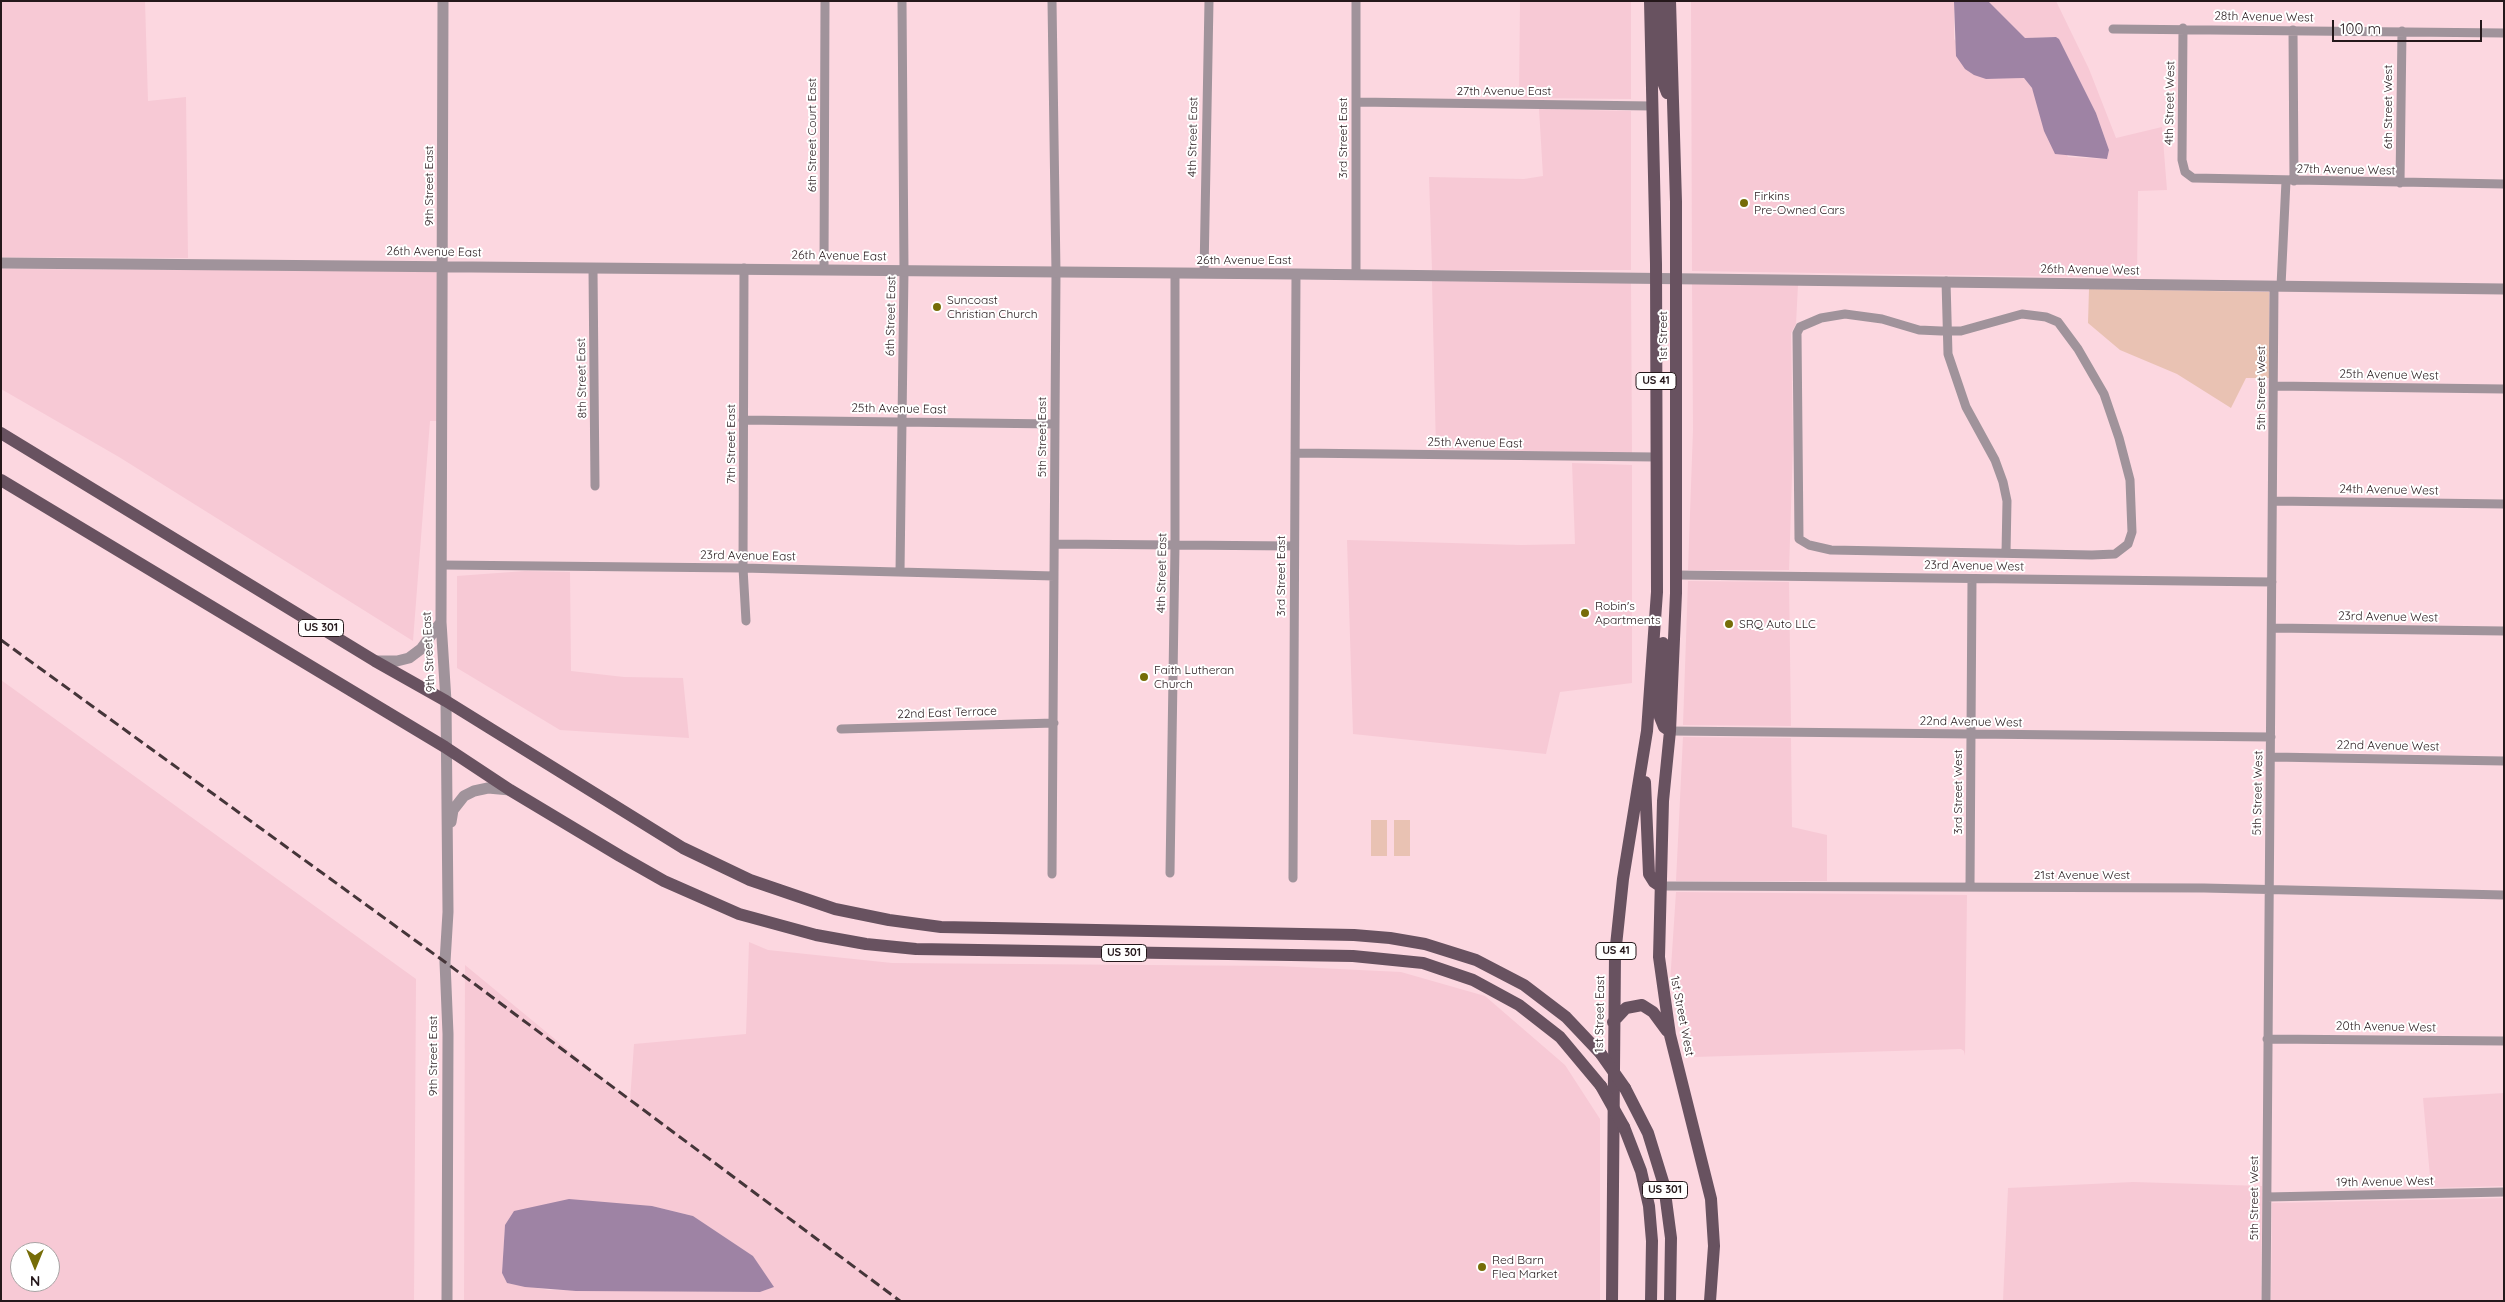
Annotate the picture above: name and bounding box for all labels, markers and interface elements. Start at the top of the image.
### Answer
street label: 28th Avenue West [2214,9,2314,25]
scale bar [2335,10,2485,42]
text: 100 m [2340,19,2381,38]
street label: 4th Street West [2162,61,2178,145]
street label: 6th Street West [2381,65,2395,149]
street label: 6th Street Court East [805,78,819,192]
street label: 27th Avenue East [1457,84,1551,98]
street label: 4th Street East [1185,97,1201,177]
street label: 3rd Street East [1336,97,1350,179]
street label: 9th Street East [422,146,436,226]
street label: 27th Avenue West [2296,162,2396,178]
place label: Firkins Pre-Owned Cars [1754,189,1845,217]
marker: Firkins Pre-Owned Cars [1738,197,1750,209]
street label: 26th Avenue East [386,244,482,260]
street label: 26th Avenue East [791,248,887,264]
street label: 26th Avenue East [1196,253,1292,267]
street label: 26th Avenue West [2040,262,2140,278]
street label: 6th Street East [883,276,899,356]
place label: Suncoast Christian Church [947,293,1037,321]
marker: Suncoast Christian Church [931,301,943,313]
street label: 1st Street [1656,311,1670,361]
street label: 8th Street East [574,338,590,418]
street label: 5th Street West [2254,346,2268,430]
street label: 25th Avenue West [2339,367,2439,383]
road number: US 41 [1636,372,1676,390]
street label: 5th Street East [1035,397,1049,477]
street label: 25th Avenue East [851,401,947,417]
street label: 7th Street East [724,404,738,484]
street label: 25th Avenue East [1427,435,1523,451]
street label: 24th Avenue West [2339,482,2439,498]
street label: 4th Street East [1154,533,1170,613]
street label: 3rd Street East [1274,535,1288,617]
street label: 23rd Avenue East [700,548,796,564]
street label: 23rd Avenue West [1924,558,2024,574]
place label: Robin's Apartments [1595,599,1661,627]
marker: Robin's Apartments [1579,607,1591,619]
street label: 23rd Avenue West [2338,609,2438,625]
street label: 9th Street East [420,611,438,693]
place label: SRQ Auto LLC [1739,617,1816,631]
marker: SRQ Auto LLC [1723,618,1735,630]
road number: US 301 [298,620,344,636]
place label: Faith Lutheran Church [1154,663,1234,691]
marker: Faith Lutheran Church [1138,671,1150,683]
street label: 22nd East Terrace [897,704,997,722]
street label: 22nd Avenue West [1919,714,2023,730]
street label: 22nd Avenue West [2336,738,2440,754]
street label: 3rd Street West [1951,749,1965,835]
street label: 5th Street West [2250,751,2266,835]
street label: 21st Avenue West [2034,868,2130,882]
road number: US 41 [1596,942,1636,959]
road number: US 301 [1102,944,1146,961]
street label: 1st Street East [1592,975,1608,1053]
street label: 1st Street West [1667,975,1697,1057]
street label: 9th Street East [426,1016,440,1096]
street label: 20th Avenue West [2336,1019,2436,1035]
street label: 5th Street West [2247,1156,2261,1240]
street label: 19th Avenue West [2336,1174,2434,1190]
road number: US 301 [1642,1182,1688,1198]
north arrow [10,1242,60,1292]
place label: Red Barn Flea Market [1492,1253,1558,1281]
marker: Red Barn Flea Market [1476,1261,1488,1273]
text: N [30,1272,40,1290]

